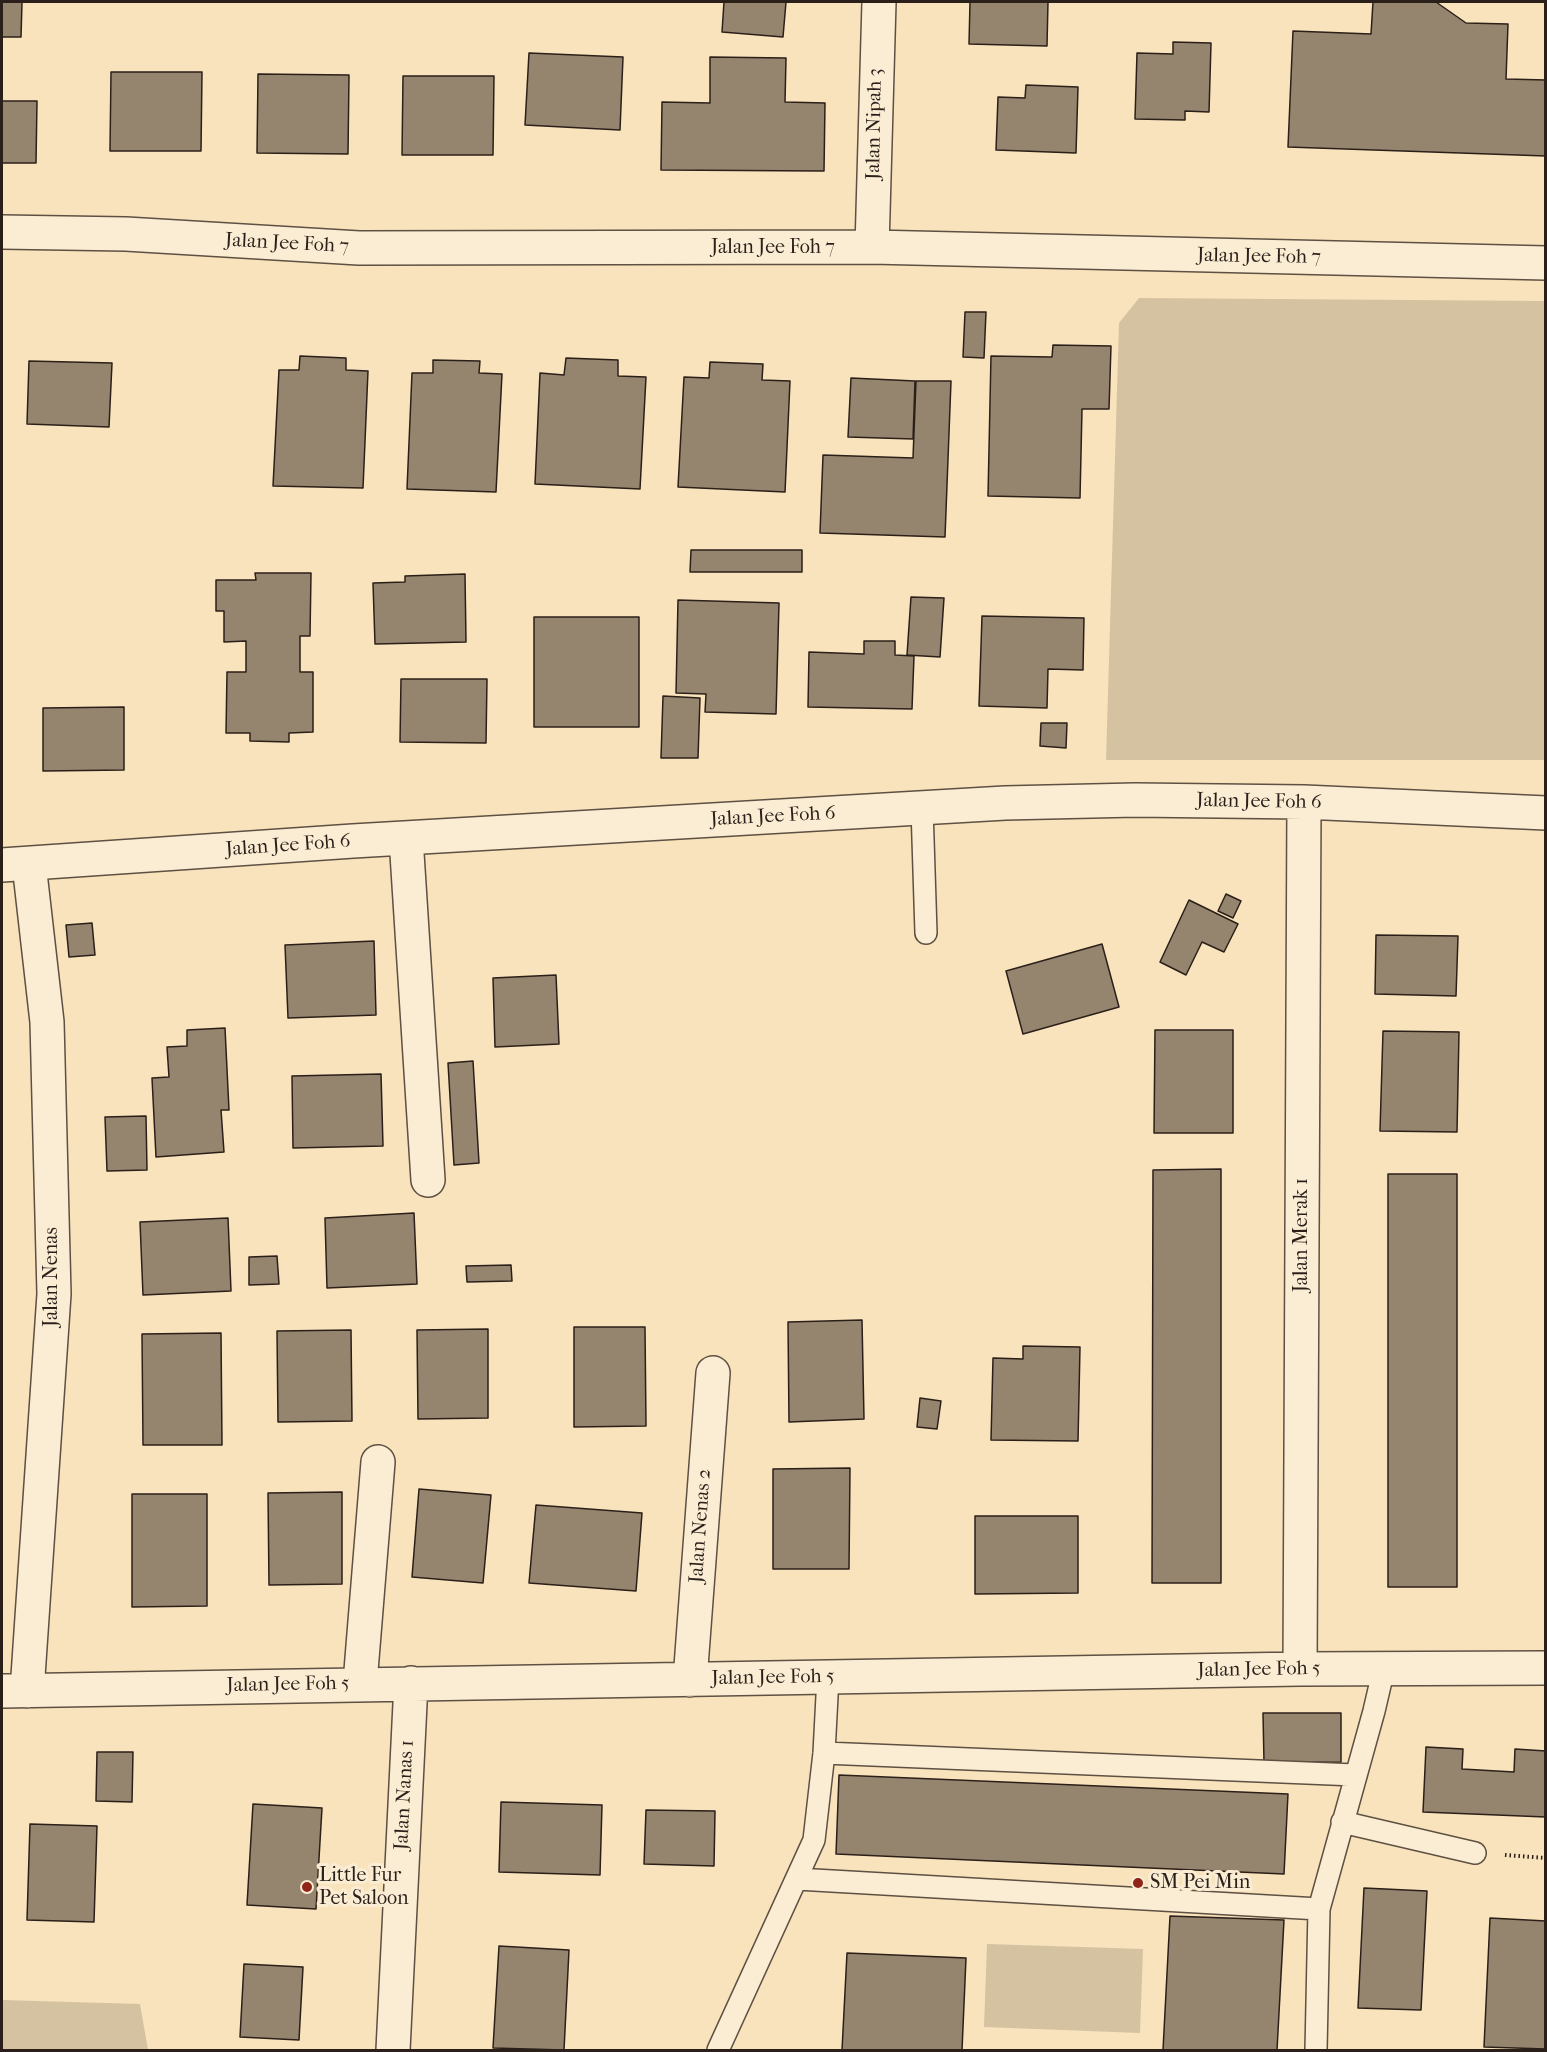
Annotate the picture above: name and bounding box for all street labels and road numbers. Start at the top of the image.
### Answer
street label: Jalan Nipah 3 [862,68,888,180]
street label: Jalan Jee Foh 7 [224,229,350,259]
street label: Jalan Jee Foh 7 [711,236,835,260]
street label: Jalan Jee Foh 7 [1197,244,1321,270]
street label: Jalan Jee Foh 6 [1196,789,1322,815]
street label: Jalan Jee Foh 6 [710,802,836,832]
street label: Jalan Jee Foh 6 [225,830,351,862]
street label: Jalan Merak 1 [1290,1178,1314,1292]
street label: Jalan Nenas [40,1227,64,1327]
street label: Jalan Nenas 2 [685,1468,717,1584]
street label: Jalan Jee Foh 5 [1197,1657,1321,1683]
street label: Jalan Jee Foh 5 [711,1665,835,1691]
street label: Jalan Jee Foh 5 [226,1672,350,1698]
street label: Jalan Nanas 1 [390,1739,420,1851]

